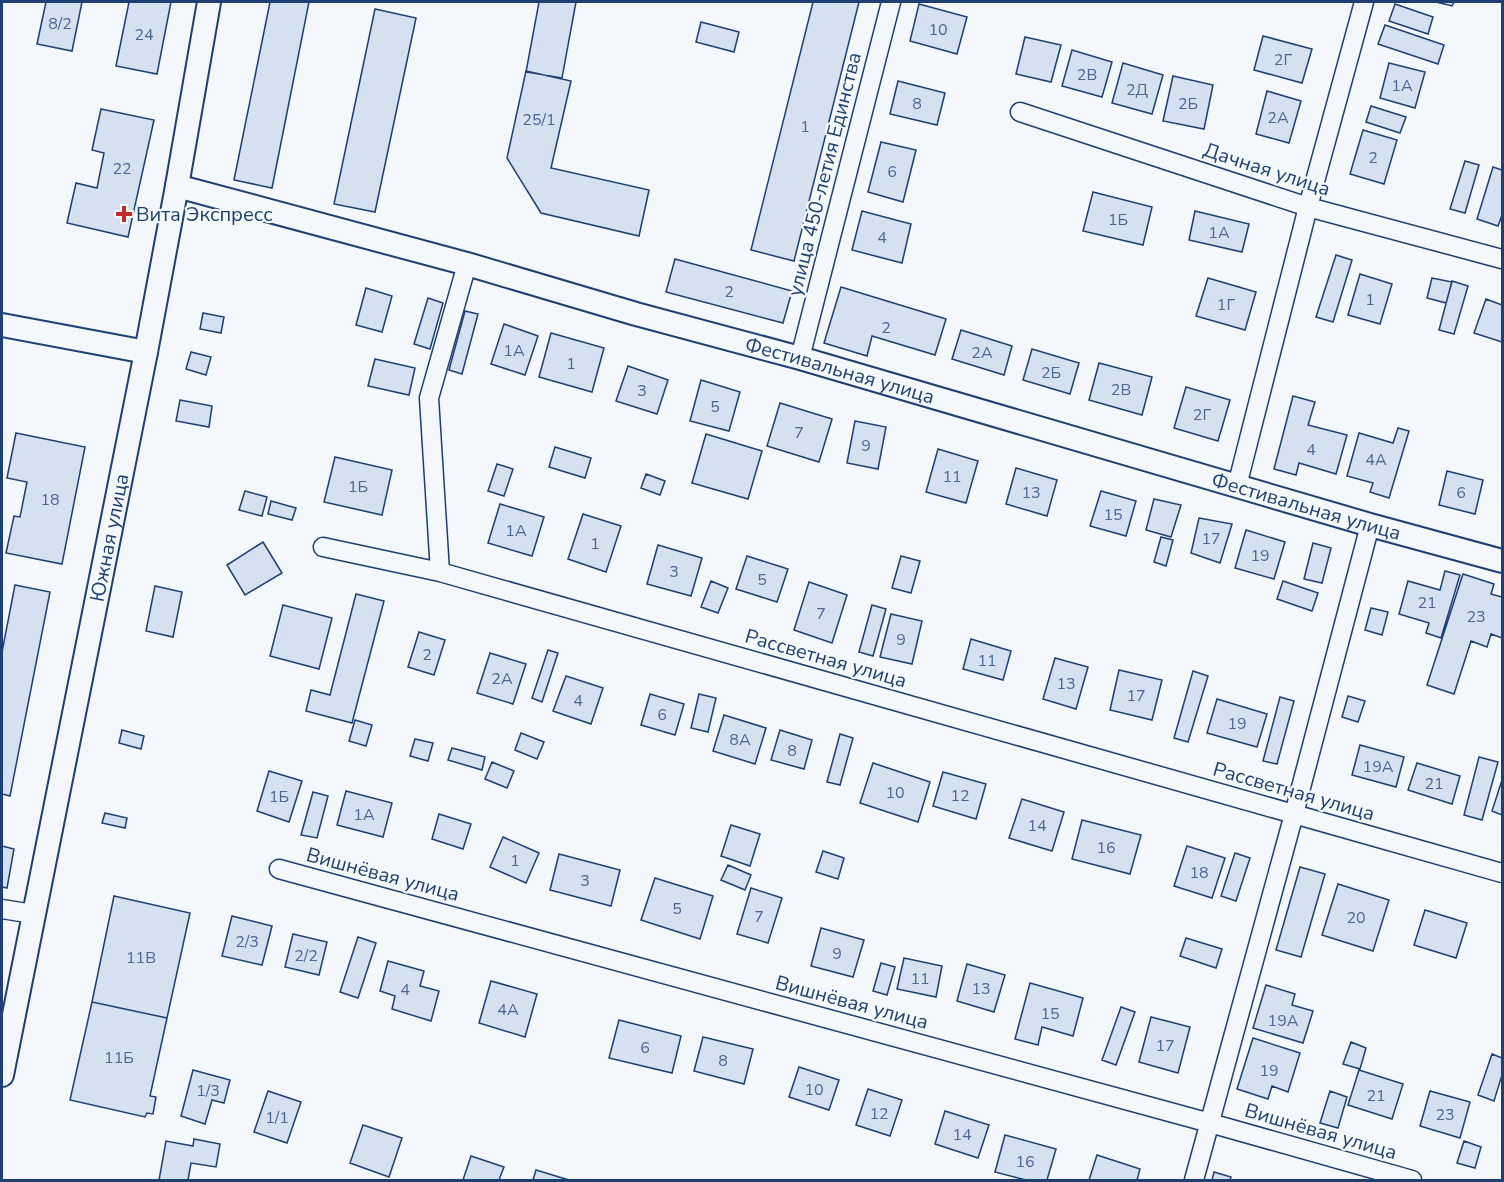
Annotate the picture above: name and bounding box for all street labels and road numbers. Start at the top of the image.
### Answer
street label: улица 450-летия Единства [781,49,868,299]
street label: Дачная улица [1200,136,1334,203]
street label: Фестивальная улица [742,331,938,411]
street label: Фестивальная улица [1208,466,1404,547]
street label: Южная улица [84,471,135,604]
street label: Рассветная улица [742,622,910,694]
street label: Рассветная улица [1210,755,1378,827]
street label: Вишнёвая улица [303,841,462,908]
street label: Вишнёвая улица [772,969,931,1036]
street label: Вишнёвая улица [1242,1097,1400,1166]

